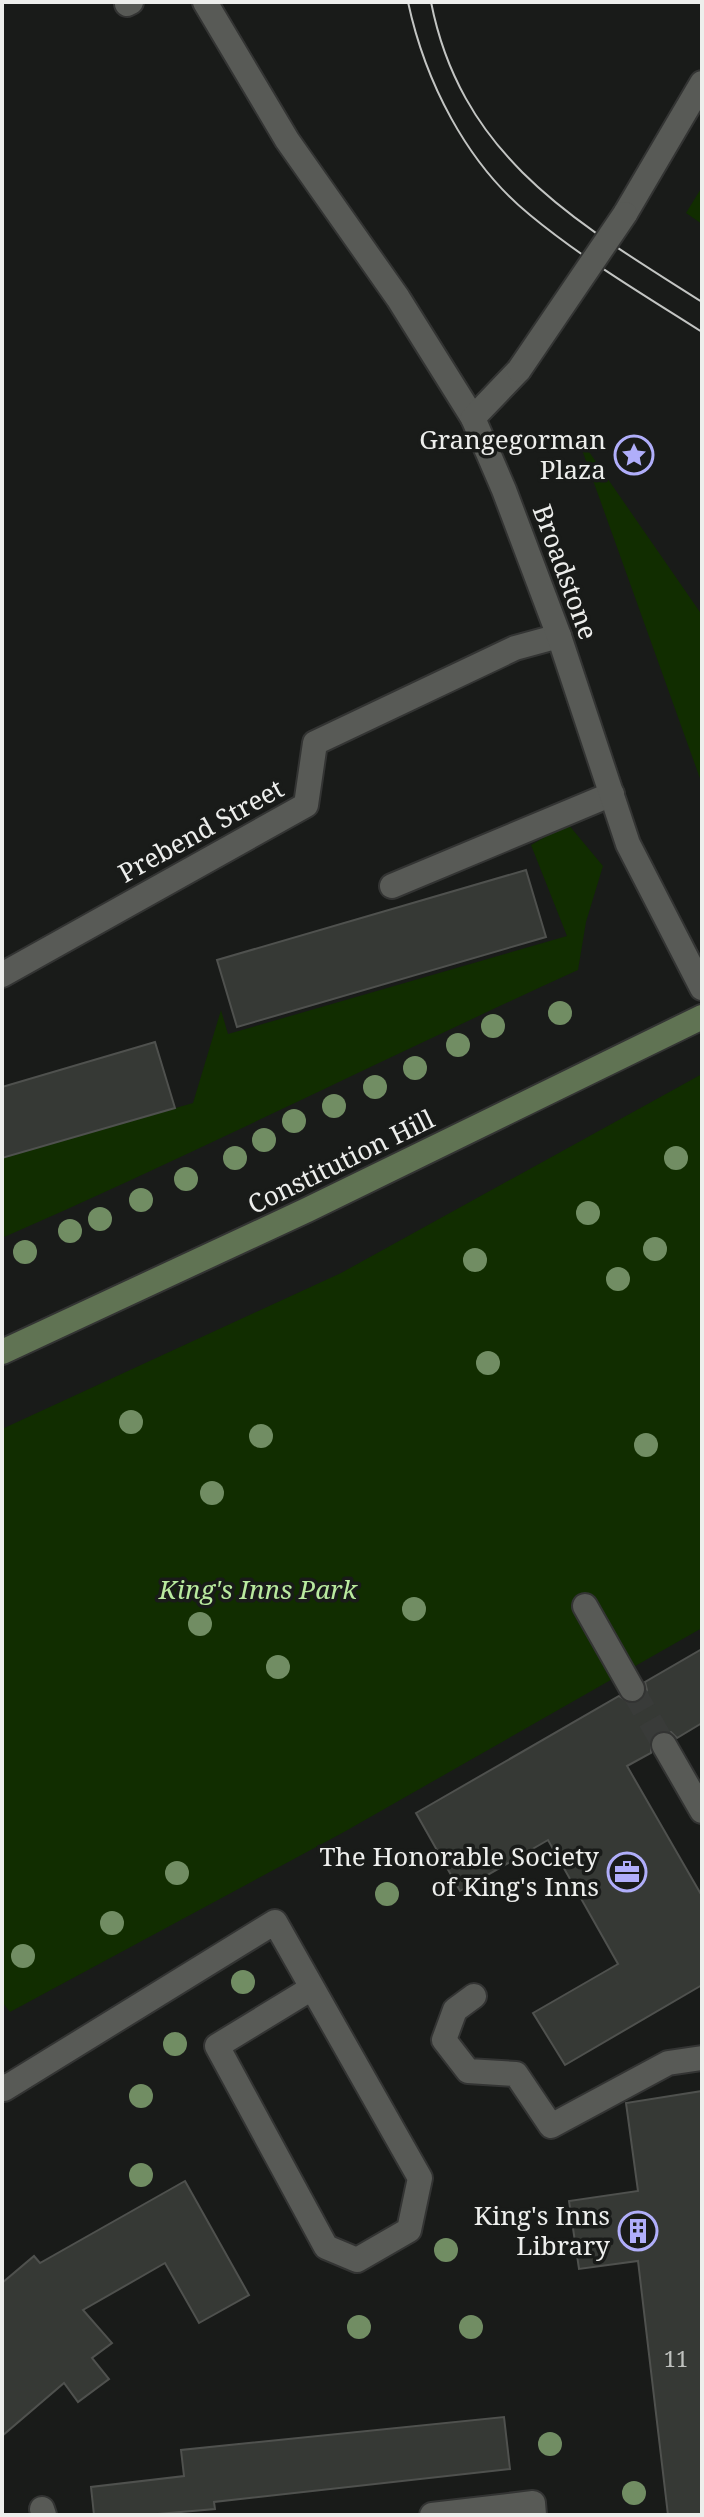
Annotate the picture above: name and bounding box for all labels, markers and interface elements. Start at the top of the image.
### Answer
place label: Grangegorman Plaza [419,421,606,487]
place icon: Grangegorman Plaza [613,434,655,476]
street label: Broadstone [525,499,607,644]
street label: Prebend Street [111,770,290,890]
street label: Constitution Hill [241,1100,440,1222]
park label: King's Inns Park [158,1571,358,1607]
place label: The Honorable Society of King's Inns [319,1838,599,1904]
office icon: The Honorable Society of King's Inns [606,1851,648,1893]
place label: King's Inns Library [474,2197,610,2263]
building icon: King's Inns Library [617,2210,659,2252]
house number: 11 [664,2343,688,2373]

